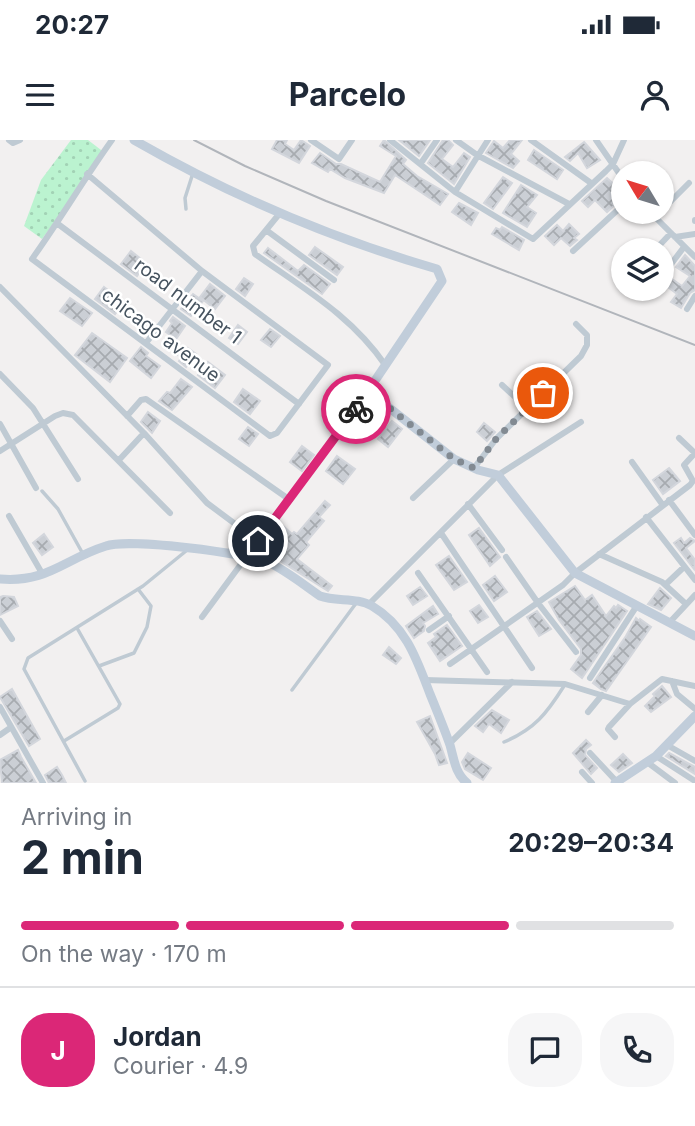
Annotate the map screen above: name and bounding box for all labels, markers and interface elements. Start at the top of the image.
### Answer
text: 20:27 [35,9,109,40]
text: Parcelo [289,75,406,114]
icon: menu [21,76,59,114]
icon: person [636,76,674,114]
north arrow [611,161,674,224]
map controls [611,161,674,301]
button: layers [611,238,674,301]
street label: road number 1 [130,253,246,349]
street label: chicago avenue [97,283,225,387]
pin [513,363,573,423]
courier [321,374,391,444]
icon: bag [524,374,562,412]
icon: bike [337,390,375,428]
pin [228,511,288,571]
icon: home [239,522,277,560]
text: Arriving in [21,803,132,831]
text: 20:29–20:34 [508,827,674,858]
text: 2 min [21,829,144,885]
text: On the way · 170 m [21,940,227,968]
button: chat [508,1013,582,1087]
button: phone [600,1013,674,1087]
text: Jordan [113,1021,202,1052]
text: J [50,1035,66,1066]
text: Courier · 4.9 [113,1052,248,1080]

